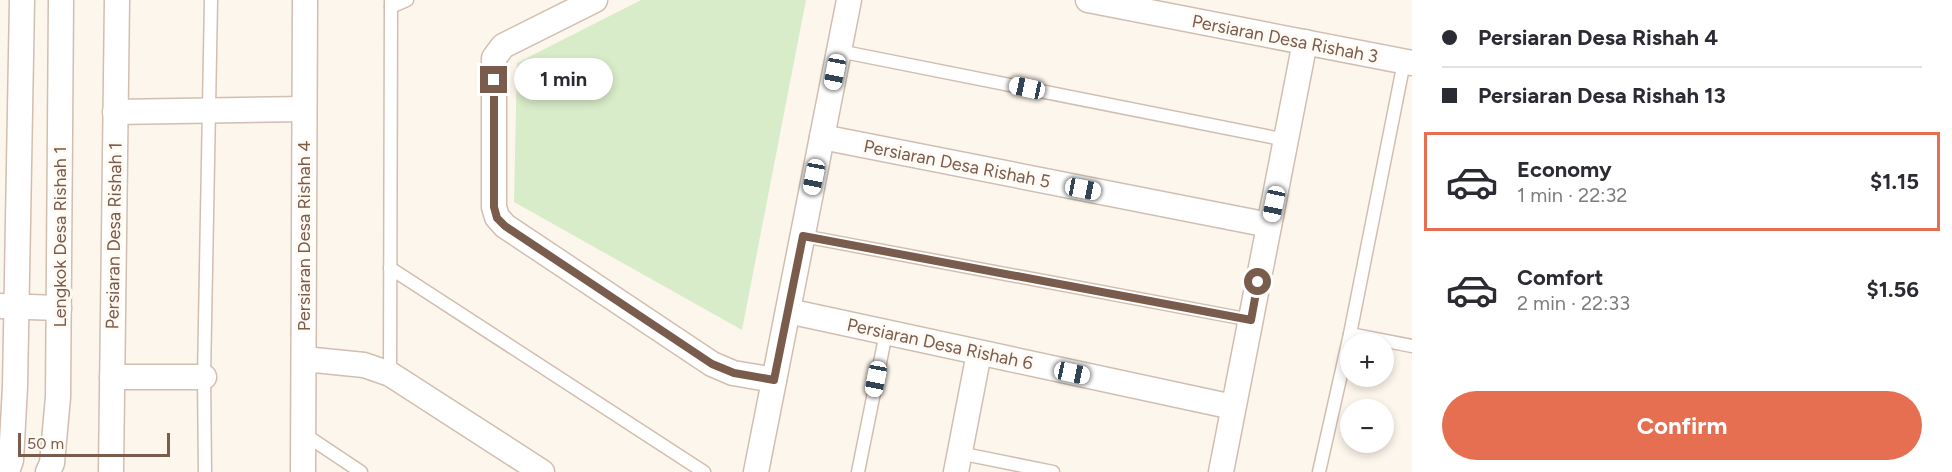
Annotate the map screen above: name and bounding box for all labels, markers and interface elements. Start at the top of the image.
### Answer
street label: Persiaran Desa Rishah 3 [1190,10,1380,68]
text: Persiaran Desa Rishah 4 [1478,24,1718,51]
car [823,53,847,91]
callout: 1 min [515,59,614,101]
route end [480,66,507,93]
text: 1 min [540,67,587,91]
car [1008,75,1046,101]
text: Persiaran Desa Rishah 13 [1478,82,1726,109]
street label: Persiaran Desa Rishah 5 [862,135,1052,193]
street label: Persiaran Desa Rishah 4 [293,141,315,331]
street label: Persiaran Desa Rishah 1 [101,142,127,330]
street label: Lengkok Desa Rishah 1 [49,146,71,328]
icon: car [1445,155,1499,209]
text: Economy [1517,156,1612,183]
car [802,158,826,196]
text: $1.15 [1870,168,1919,195]
car [1064,177,1102,201]
text: 1 min · 22:32 [1517,183,1627,207]
car [1261,185,1287,223]
icon: car [1445,263,1499,317]
text: Comfort [1517,264,1603,291]
route start [1244,268,1271,295]
text: $1.56 [1867,276,1919,303]
text: 2 min · 22:33 [1517,291,1630,315]
street label: Persiaran Desa Rishah 6 [845,314,1035,374]
map controls [1340,333,1394,453]
button: + [1340,333,1394,387]
car [864,360,888,398]
car [1053,360,1091,386]
button: Confirm [1442,391,1922,460]
button: − [1340,399,1394,453]
scale bar [18,430,170,458]
text: 50 m [27,434,64,453]

